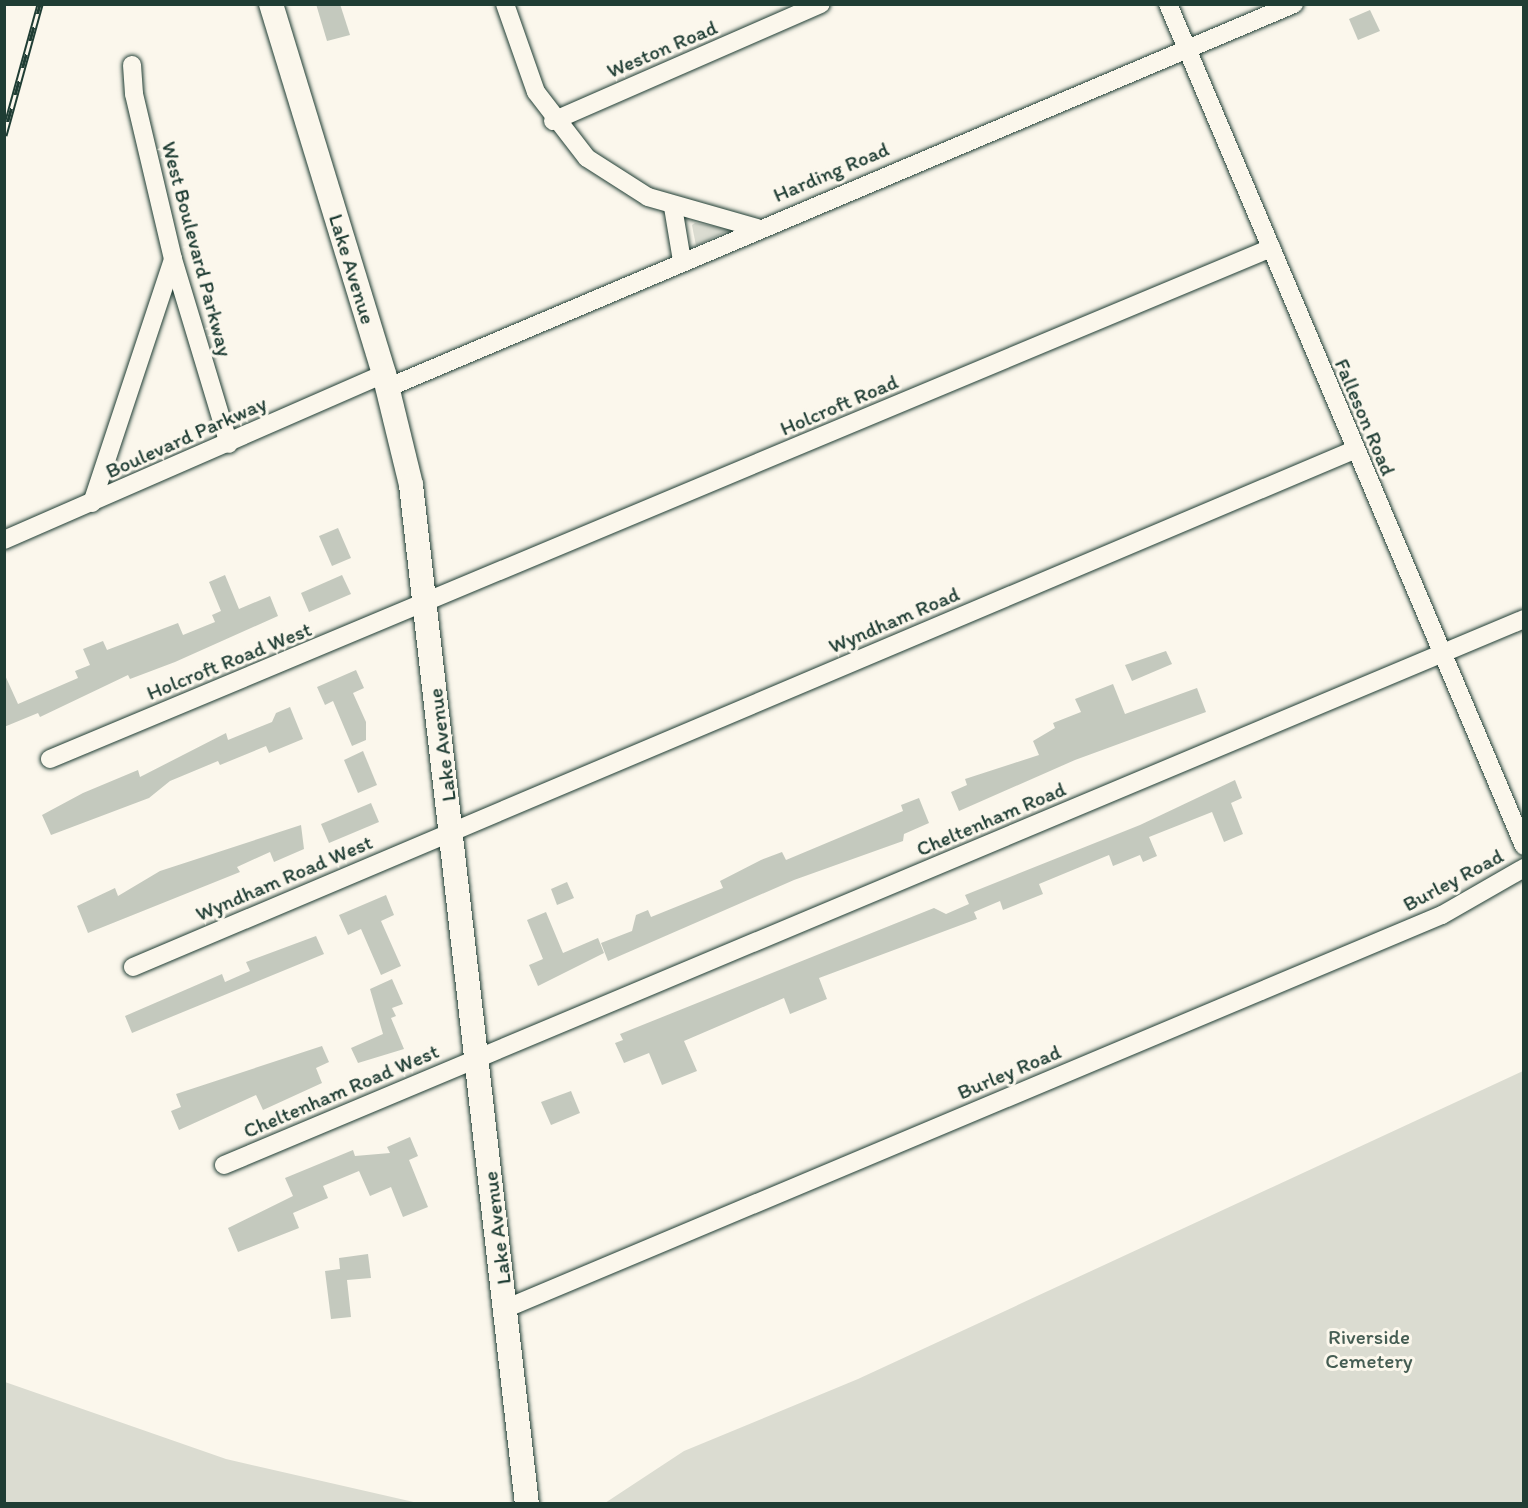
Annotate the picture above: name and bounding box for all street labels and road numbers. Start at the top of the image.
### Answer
street label: Weston Road [603,15,721,83]
street label: Harding Road [769,136,893,208]
street label: West Boulevard Parkway [156,138,238,360]
street label: Lake Avenue [323,211,381,327]
street label: Falleson Road [1329,355,1401,479]
street label: Holcroft Road [776,369,902,441]
street label: Boulevard Parkway [102,390,270,484]
street label: Wyndham Road [825,581,963,659]
street label: Holcroft Road West [143,617,315,705]
street label: Lake Avenue [423,687,461,803]
street label: Cheltenham Road [913,776,1069,862]
street label: Wyndham Road West [192,830,376,926]
street label: Burley Road [1399,843,1507,917]
street label: Cheltenham Road West [240,1039,442,1143]
street label: Burley Road [954,1039,1064,1105]
street label: Lake Avenue [478,1170,516,1286]

